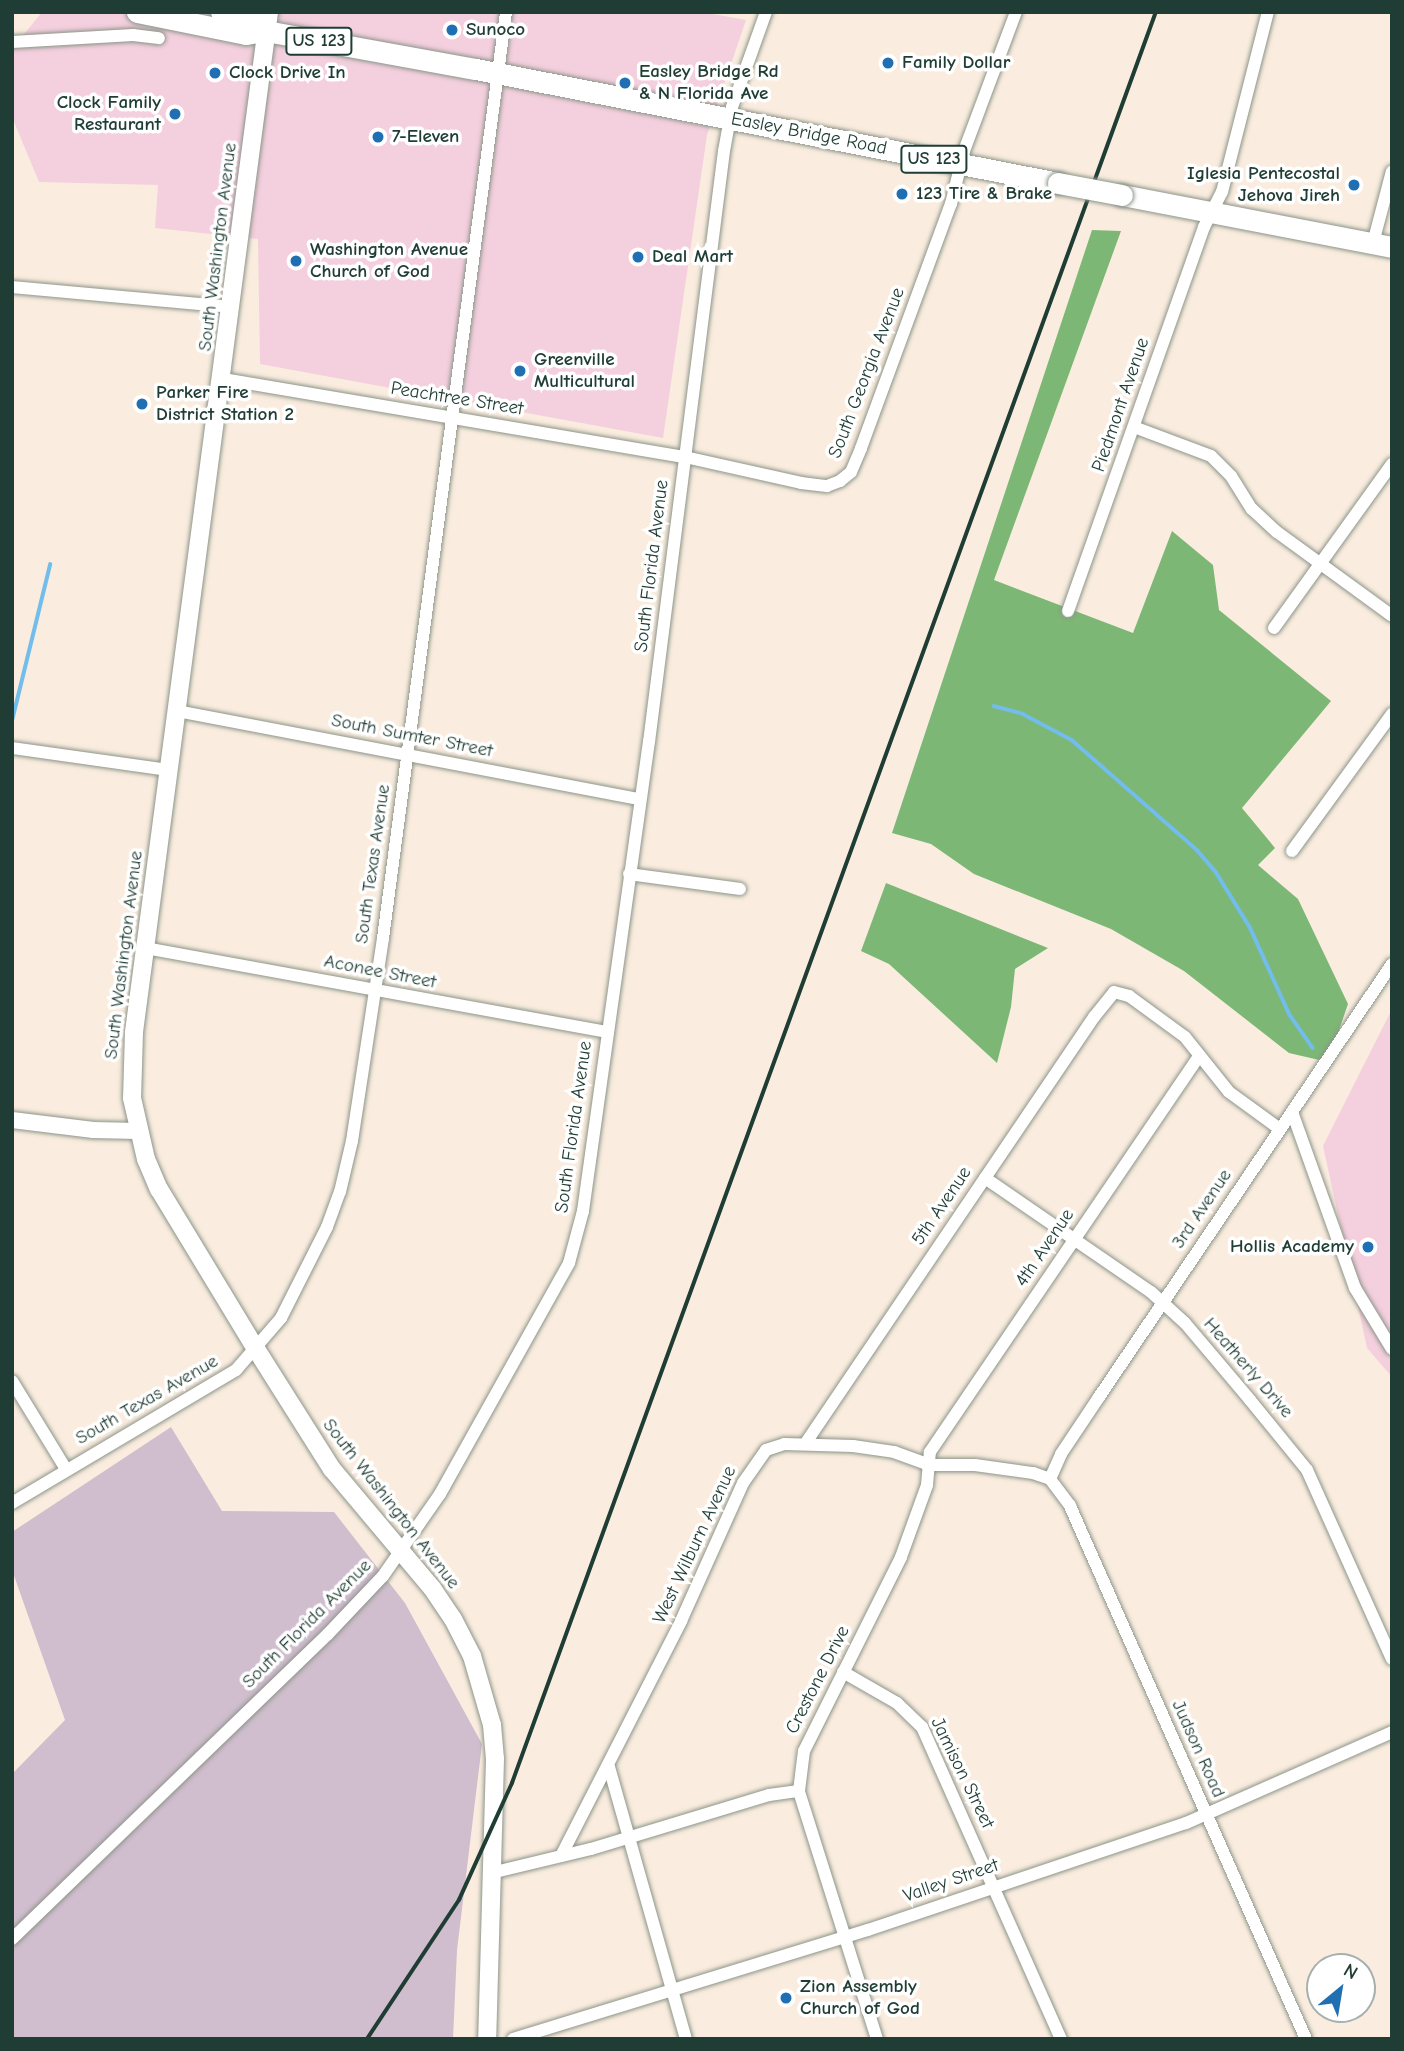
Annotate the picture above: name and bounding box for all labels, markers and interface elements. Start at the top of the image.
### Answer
place label: Sunoco [466,19,525,41]
marker: Sunoco [444,22,460,38]
road number: US 123 [284,26,354,56]
place label: Family Dollar [902,52,1010,74]
marker: Family Dollar [880,55,896,71]
place label: Easley Bridge Rd & N Florida Ave [639,61,779,105]
place label: Clock Drive In [229,62,346,84]
marker: Clock Drive In [207,65,223,81]
marker: Easley Bridge Rd & N Florida Ave [617,75,633,91]
place label: Clock Family Restaurant [57,92,161,136]
marker: Clock Family Restaurant [167,106,183,122]
street label: Easley Bridge Road [729,108,889,160]
place label: 7-Eleven [392,126,459,148]
marker: 7-Eleven [370,129,386,145]
street label: South Washington Avenue [194,141,242,353]
road number: US 123 [899,144,969,174]
place label: Iglesia Pentecostal Jehova Jireh [1187,163,1340,207]
marker: Iglesia Pentecostal Jehova Jireh [1346,177,1362,193]
place label: 123 Tire & Brake [916,183,1052,205]
marker: 123 Tire & Brake [894,186,910,202]
place label: Washington Avenue Church of God [310,239,468,283]
place label: Deal Mart [652,246,733,268]
marker: Deal Mart [630,249,646,265]
marker: Washington Avenue Church of God [288,253,304,269]
street label: South Georgia Avenue [824,285,910,461]
street label: Piedmont Avenue [1087,335,1155,475]
place label: Greenville Multicultural [534,349,635,393]
marker: Greenville Multicultural [512,363,528,379]
street label: Peachtree Street [389,377,525,421]
place label: Parker Fire District Station 2 [156,382,294,426]
marker: Parker Fire District Station 2 [134,396,150,412]
street label: South Florida Avenue [630,479,674,653]
street label: South Sumter Street [329,709,495,763]
street label: South Texas Avenue [351,783,395,945]
street label: South Washington Avenue [100,849,148,1061]
street label: Aconee Street [322,950,438,994]
street label: South Florida Avenue [551,1040,597,1214]
street label: 5th Avenue [907,1162,977,1250]
street label: 3rd Avenue [1167,1165,1237,1253]
street label: 4th Avenue [1011,1205,1079,1291]
place label: Hollis Academy [1230,1236,1354,1258]
marker: Hollis Academy [1360,1239,1376,1255]
street label: Heatherly Drive [1198,1313,1298,1423]
street label: South Texas Avenue [72,1350,222,1450]
street label: South Washington Avenue [317,1414,465,1594]
street label: West Wilburn Avenue [648,1462,742,1628]
street label: South Florida Avenue [238,1555,376,1693]
street label: Crestone Drive [781,1622,855,1738]
street label: Judson Road [1166,1697,1230,1801]
street label: Jamison Street [925,1714,999,1832]
street label: Valley Street [900,1854,1002,1908]
north arrow [1306,1953,1376,2023]
text: N [1340,1959,1361,1984]
place label: Zion Assembly Church of God [800,1976,920,2020]
marker: Zion Assembly Church of God [778,1990,794,2006]

